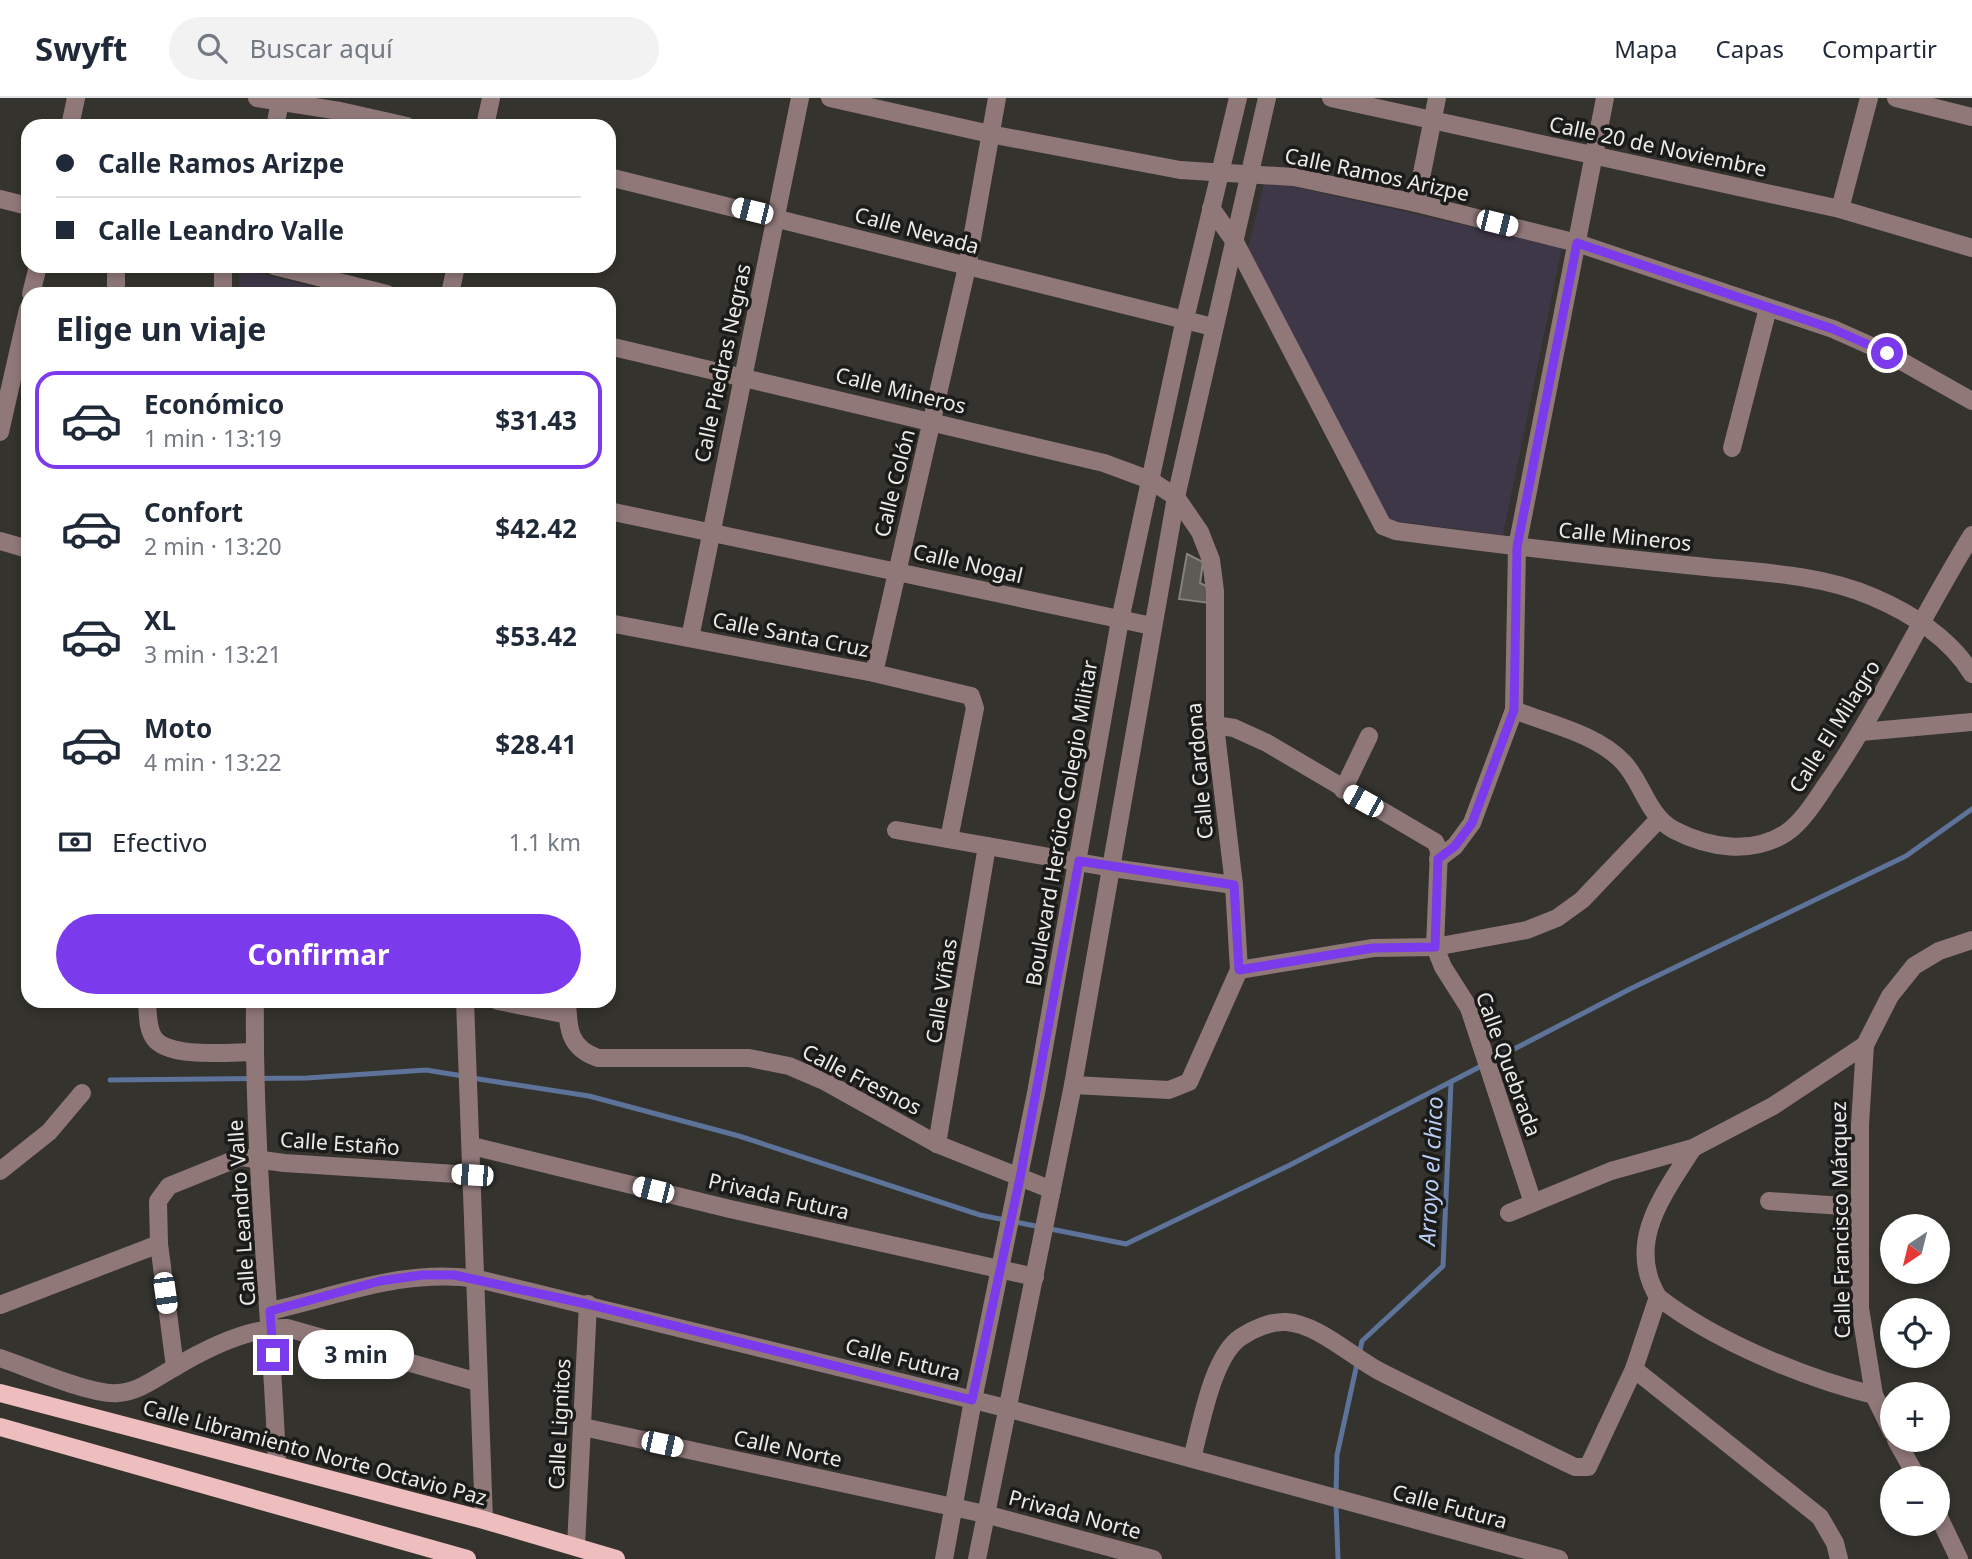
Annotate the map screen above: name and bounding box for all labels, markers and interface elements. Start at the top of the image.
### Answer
search box [169,17,659,80]
text: Swyft [35,26,127,71]
icon: search [193,29,231,67]
text: Buscar aquí [249,30,393,66]
text: Mapa [1614,32,1678,65]
text: Capas [1716,32,1784,65]
text: Compartir [1822,32,1937,65]
street label: Calle 20 de Noviembre [1547,109,1769,183]
street label: Calle Ramos Arizpe [1282,141,1472,207]
text: Calle Ramos Arizpe [98,145,344,181]
car [730,196,775,226]
street label: Calle Nevada [852,200,982,260]
car [1475,208,1520,238]
text: Calle Leandro Valle [98,212,344,248]
street label: Calle Piedras Negras [687,261,757,465]
text: Elige un viaje [56,307,266,350]
route start [1871,337,1903,369]
street label: Calle Mineros [833,360,969,420]
text: Económico [144,386,284,422]
icon: car [60,389,123,452]
text: $31.43 [495,402,577,438]
text: 1 min · 13:19 [144,422,282,454]
street label: Calle Colón [867,426,921,540]
text: Confort [144,494,243,530]
icon: car [60,497,123,560]
text: $42.42 [495,510,577,546]
street label: Calle Mineros [1557,515,1693,557]
text: 2 min · 13:20 [144,530,282,562]
street label: Calle Nogal [910,537,1026,589]
text: XL [144,602,176,638]
icon: car [60,605,123,668]
street label: Calle Santa Cruz [710,605,872,663]
text: $53.42 [495,618,577,654]
text: 3 min · 13:21 [144,638,282,670]
street label: Calle El Milagro [1782,654,1886,798]
street label: Boulevard Heróico Colegio Militar [1019,658,1104,988]
street label: Calle Cardona [1179,702,1219,840]
text: Moto [144,710,212,746]
icon: car [60,713,123,776]
text: $28.41 [495,726,577,762]
text: 4 min · 13:22 [144,746,282,778]
car [1340,782,1387,820]
icon: cash [56,823,94,861]
text: Efectivo [112,824,208,860]
text: 1.1 km [509,826,581,858]
button: Confirmar [56,914,581,994]
street label: Calle Viñas [919,936,963,1046]
street label: Calle Quebrada [1470,988,1548,1140]
street label: Calle Fresnos [798,1037,926,1121]
water label: Arroyo el chico [1410,1096,1450,1248]
street label: Calle Francisco Márquez [1824,1101,1856,1339]
street label: Calle Leandro Valle [221,1119,261,1307]
street label: Calle Estaño [279,1125,401,1161]
car [451,1163,494,1187]
street label: Privada Futura [706,1166,852,1226]
car [631,1175,676,1205]
north arrow [1880,1214,1950,1284]
map controls [1880,1214,1950,1536]
car [152,1271,179,1315]
button: locate [1880,1298,1950,1368]
callout: 3 min [298,1330,413,1380]
street label: Calle Futura [843,1331,963,1387]
text: 3 min [324,1338,388,1370]
route end [257,1339,289,1371]
street label: Calle Lignitos [542,1358,576,1490]
button: + [1880,1382,1950,1452]
street label: Calle Libramiento Norte Octavio Paz [140,1393,490,1511]
street label: Calle Norte [731,1423,845,1473]
car [640,1429,685,1459]
button: − [1880,1466,1950,1536]
street label: Calle Futura [1390,1477,1510,1535]
street label: Privada Norte [1006,1483,1144,1545]

